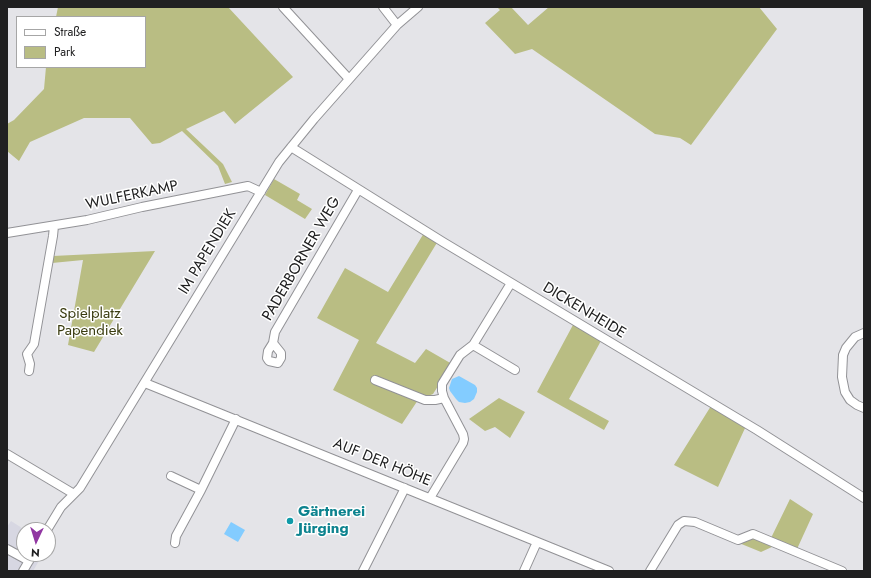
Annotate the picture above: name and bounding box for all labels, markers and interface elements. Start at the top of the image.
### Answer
legend [16,16,146,68]
text: Straße [54,23,86,41]
text: Park [54,43,75,61]
street label: WULFERKAMP [84,177,180,215]
street label: PADERBORNER WEG [259,194,345,324]
street label: IM PAPENDIEK [176,206,240,298]
street label: DICKENHEIDE [539,279,629,343]
park label: Spielplatz Papendiek [57,305,123,340]
street label: AUF DER HÖHE [330,435,434,491]
place label: Gärtnerei Jürging [298,503,365,538]
marker: Gärtnerei Jürging [285,516,295,526]
north arrow [16,522,56,562]
text: N [30,545,40,561]

